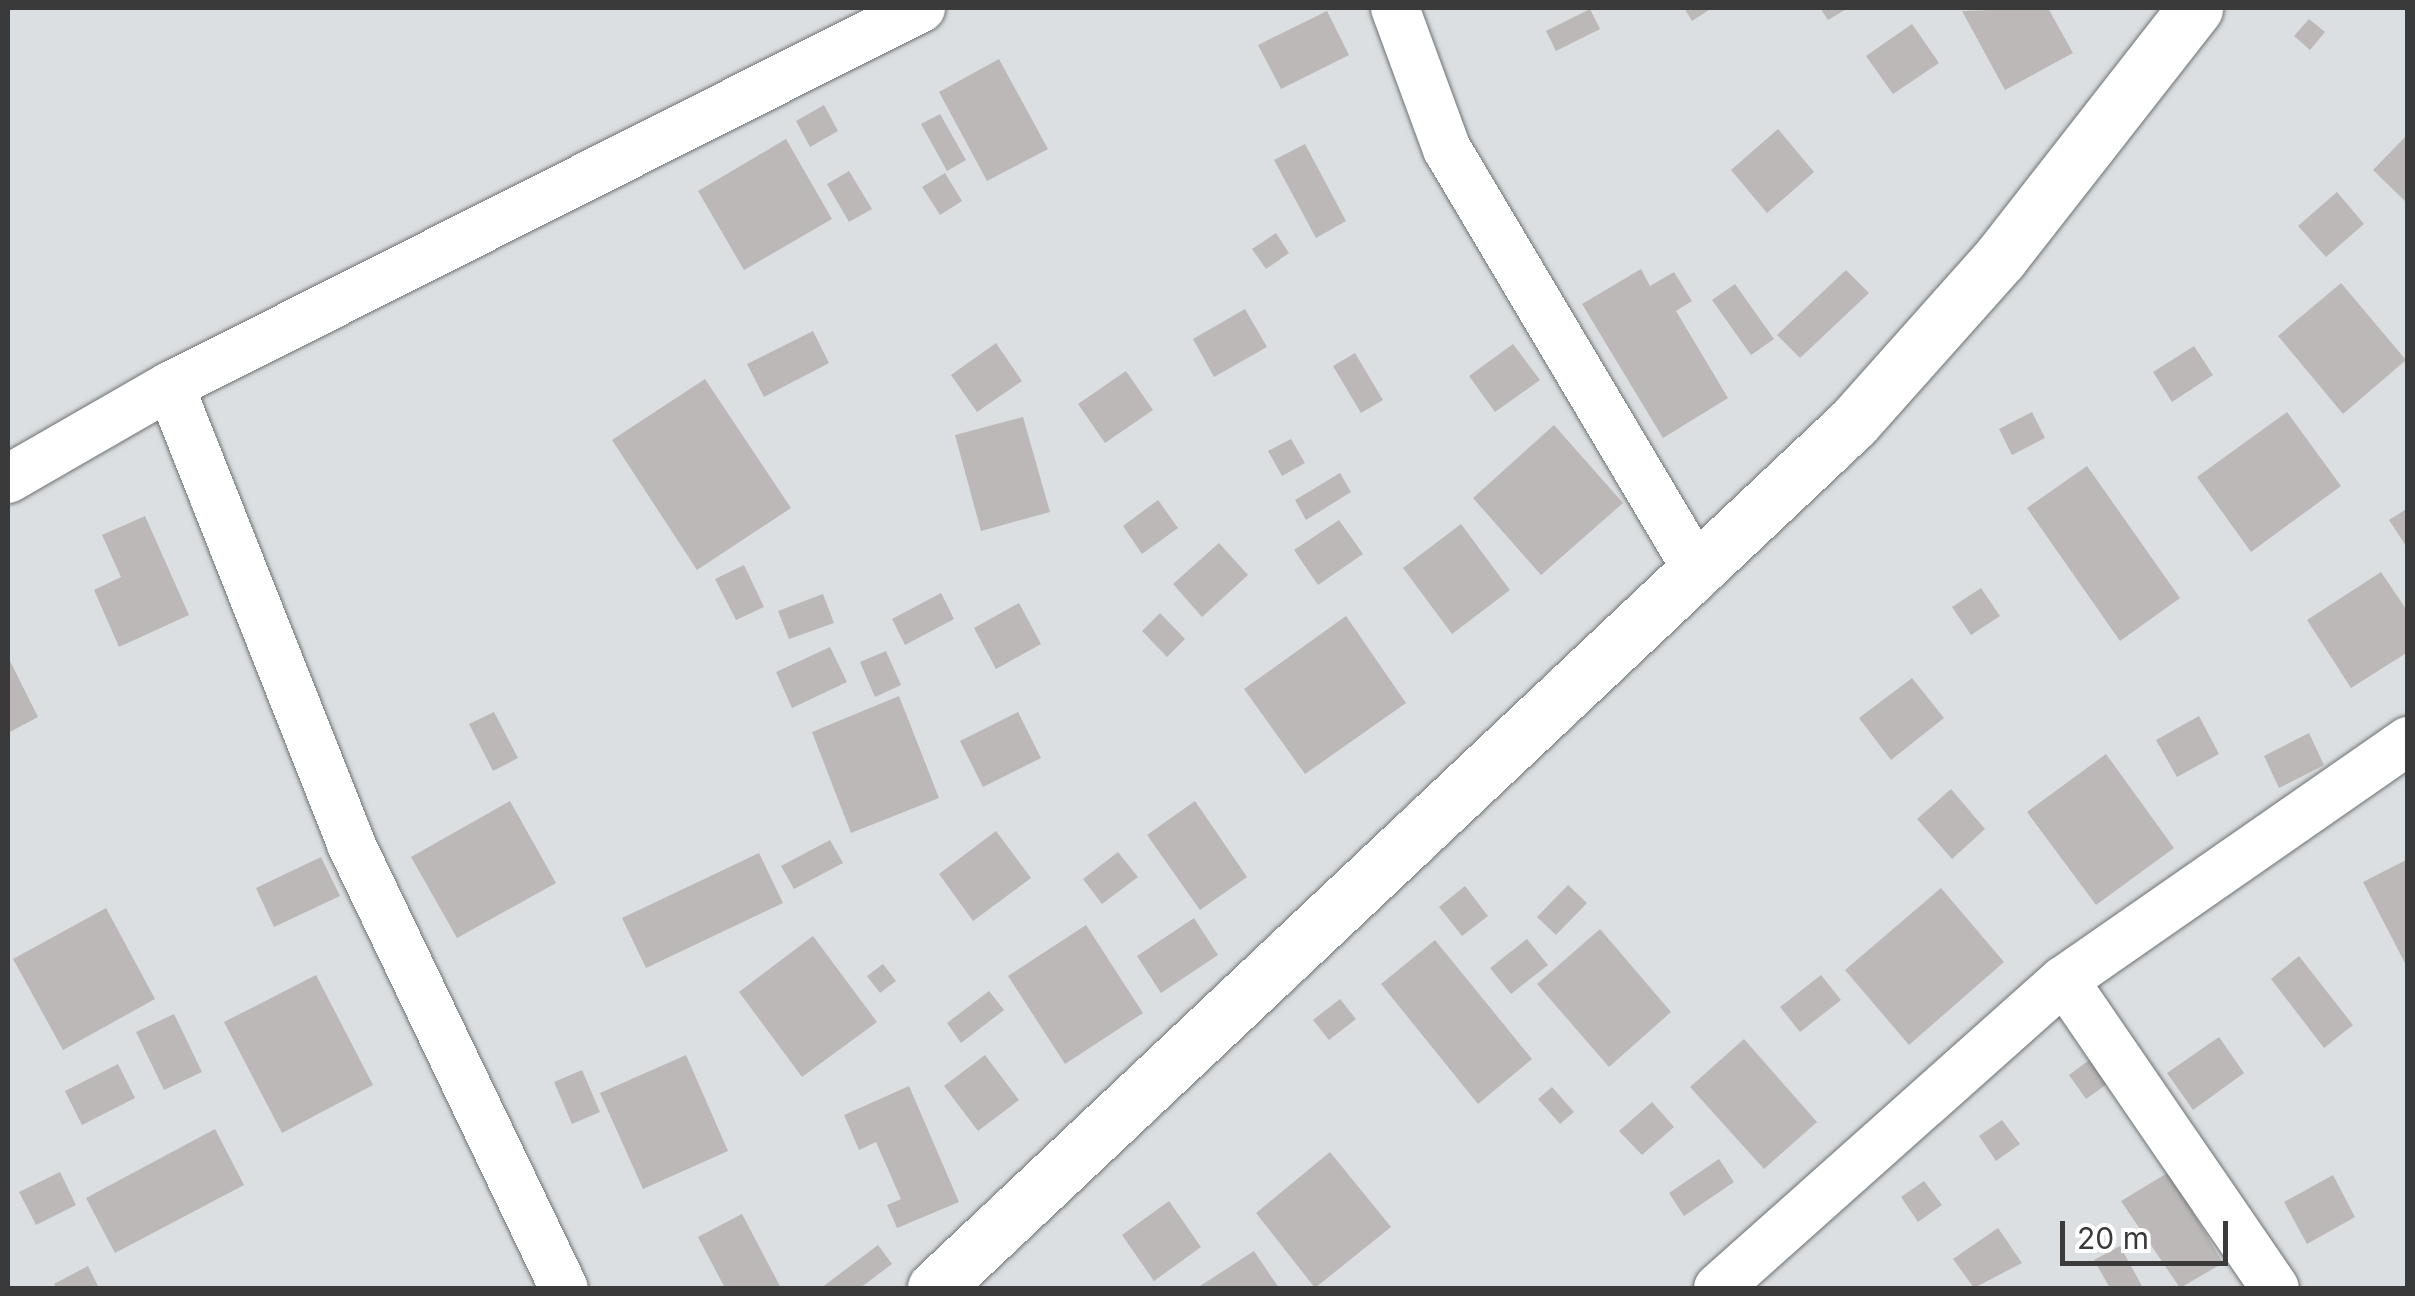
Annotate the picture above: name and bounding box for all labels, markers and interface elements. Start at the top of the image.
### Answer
scale bar [2065,1201,2232,1263]
text: 20 m [2077,1220,2149,1256]

